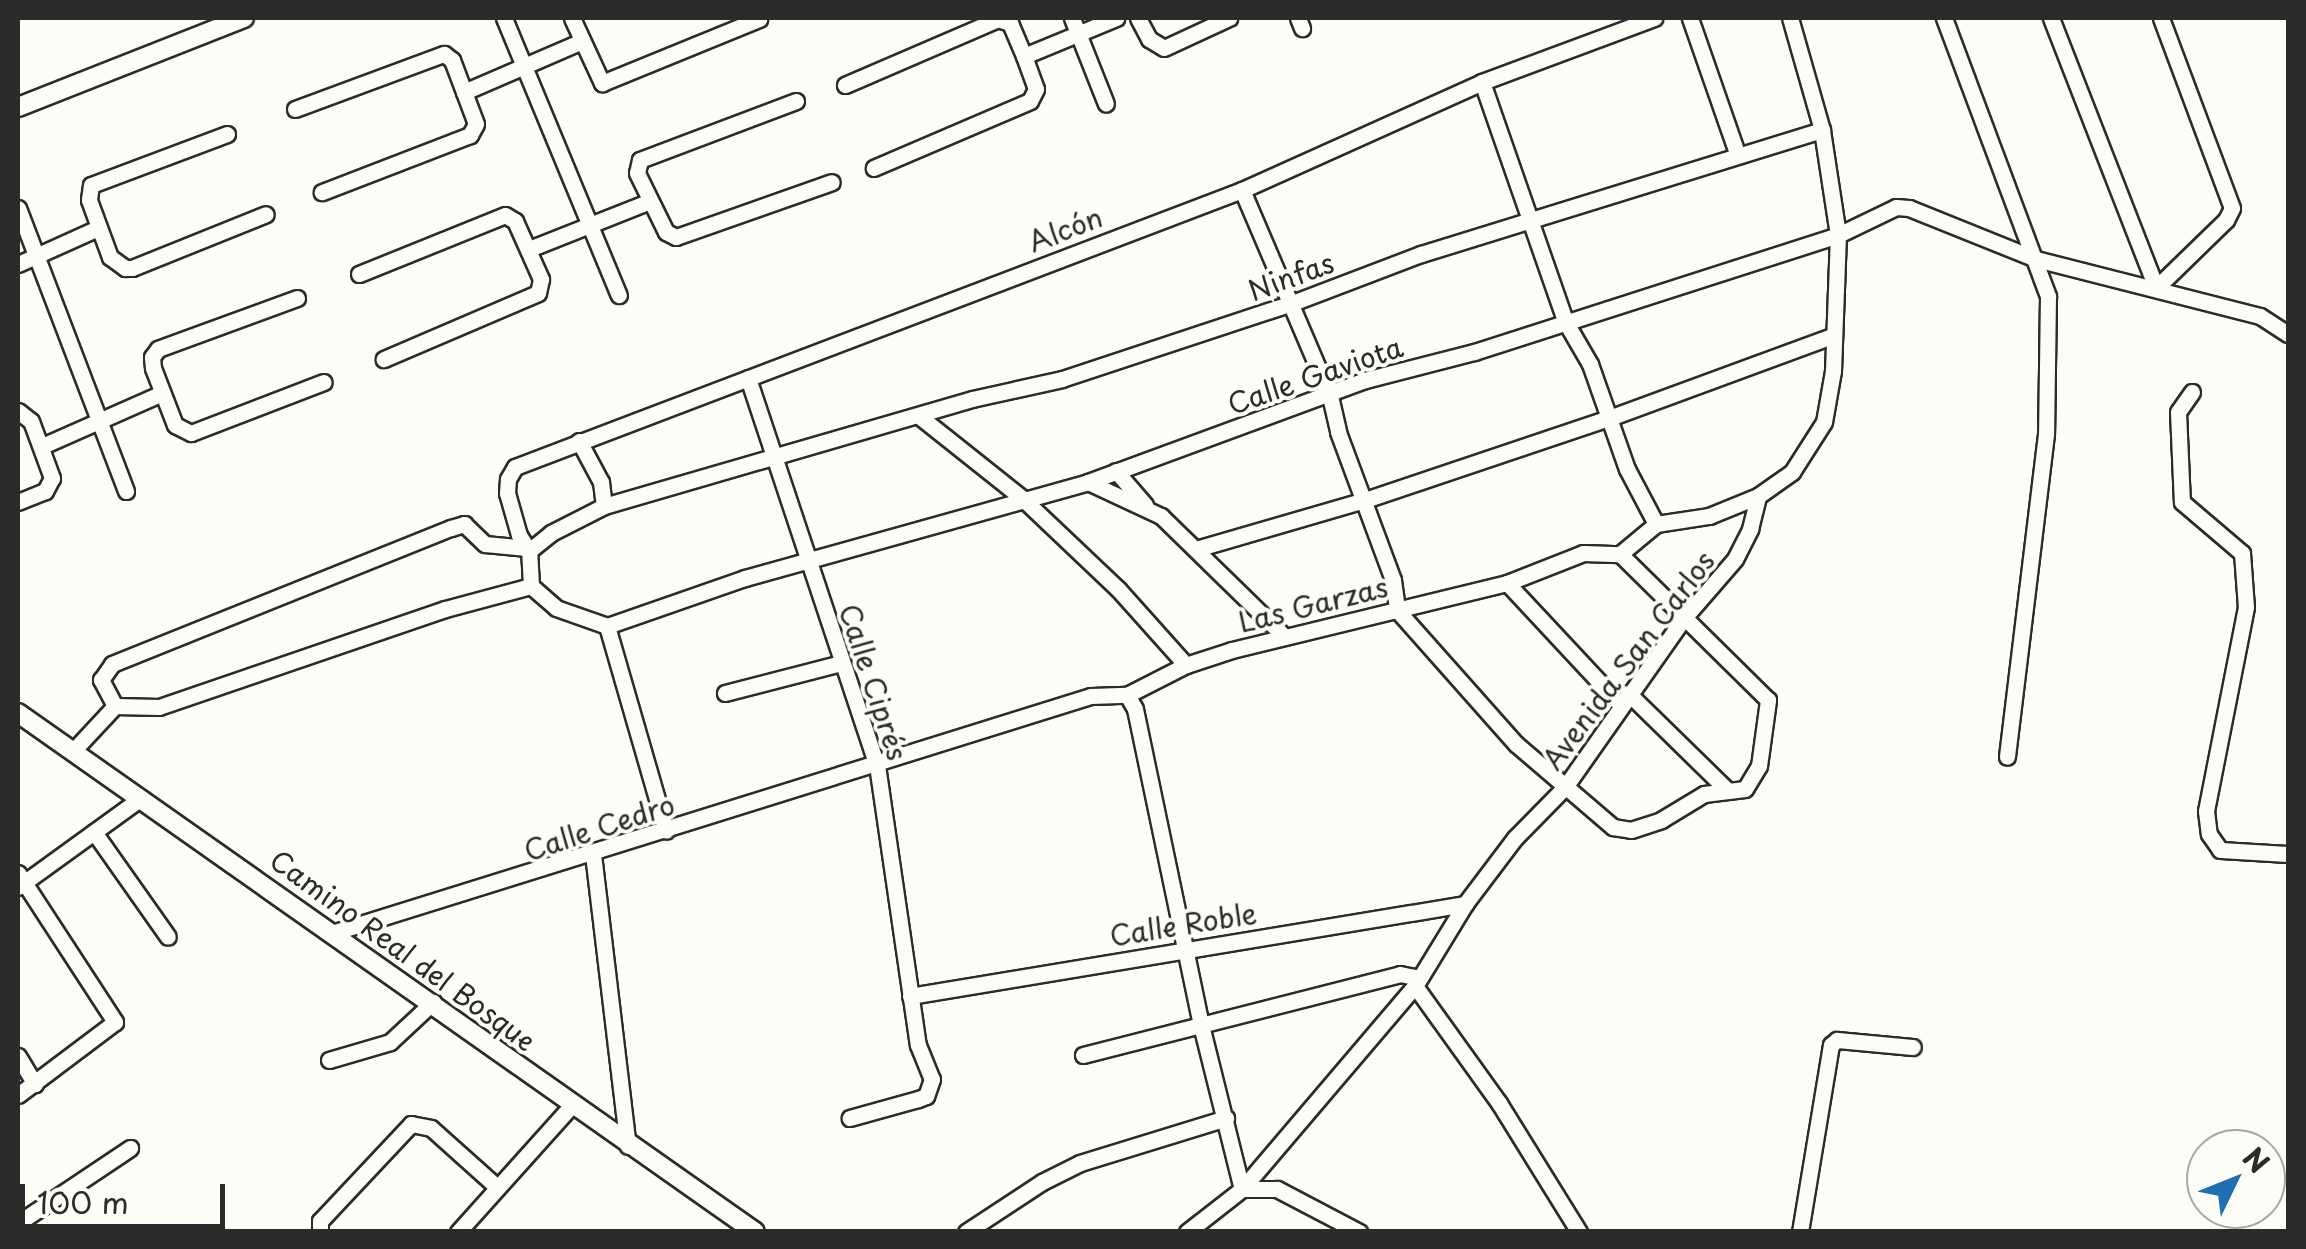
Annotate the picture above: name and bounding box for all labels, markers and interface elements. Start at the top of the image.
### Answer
street label: Alcón [1023,200,1107,258]
street label: Ninfas [1244,245,1338,307]
street label: Calle Gaviota [1224,330,1406,420]
street label: Avenida San Carlos [1536,545,1720,775]
street label: Las Garzas [1235,569,1391,639]
street label: Calle Ciprés [833,599,915,765]
street label: Calle Cedro [519,787,679,867]
street label: Camino Real del Bosque [263,842,543,1058]
street label: Calle Roble [1106,896,1260,952]
north arrow [2186,1129,2286,1229]
text: N [2234,1137,2280,1182]
scale bar [25,1164,230,1226]
text: 100 m [37,1179,129,1224]

